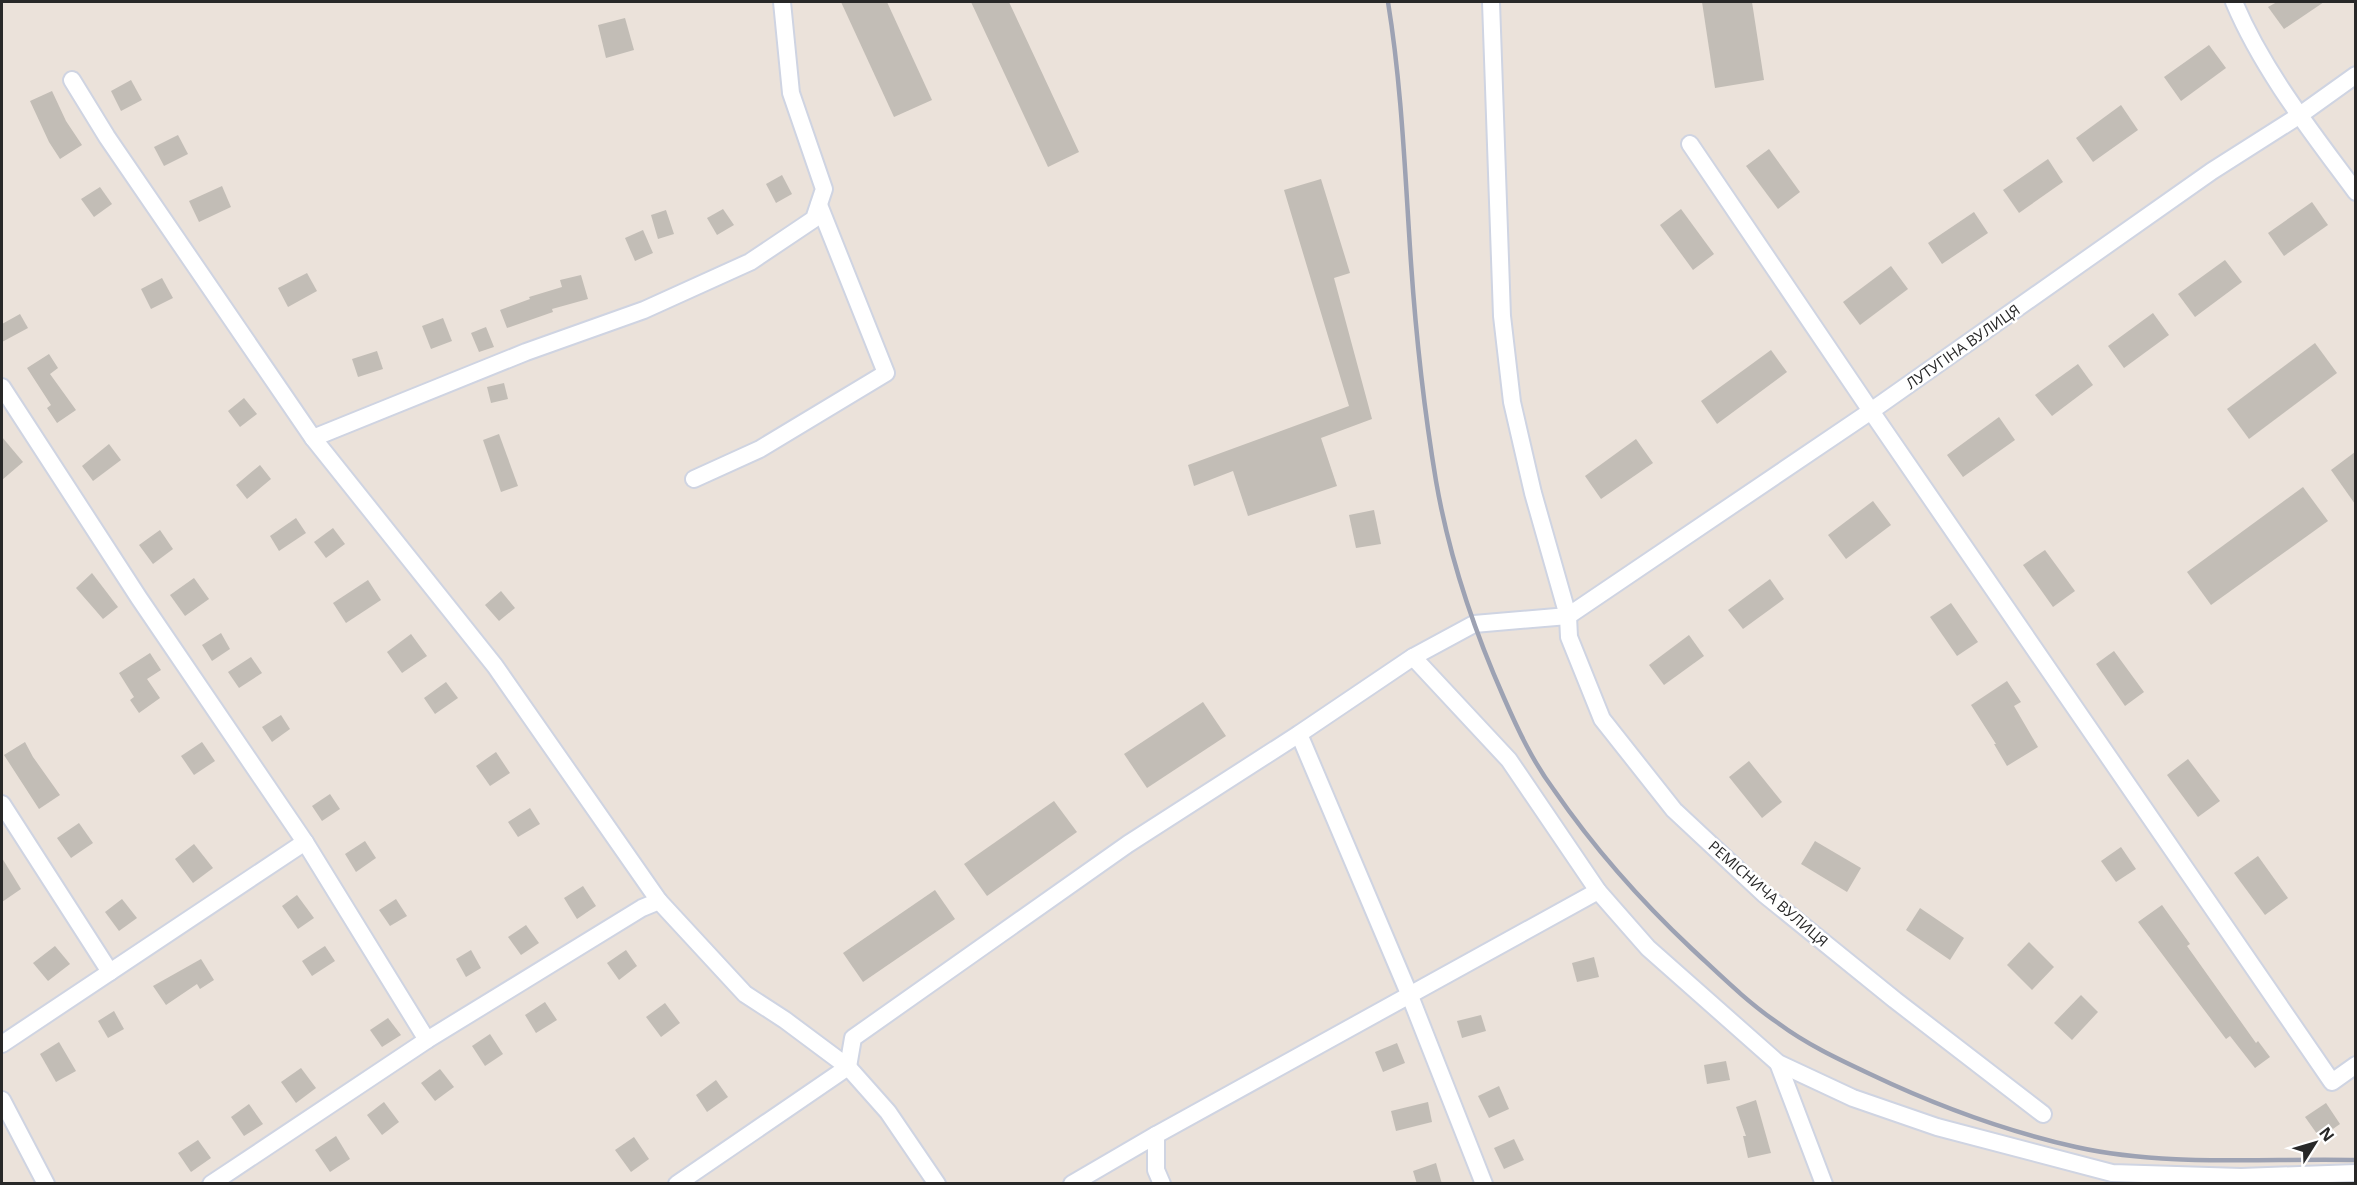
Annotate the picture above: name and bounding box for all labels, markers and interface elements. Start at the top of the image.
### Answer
street label: ЛУТУГІНА ВУЛИЦЯ [1901,299,2024,393]
street label: РЕМІСНИЧА ВУЛИЦЯ [1705,836,1833,951]
north arrow [2285,1113,2345,1173]
text: N [2314,1122,2340,1146]

